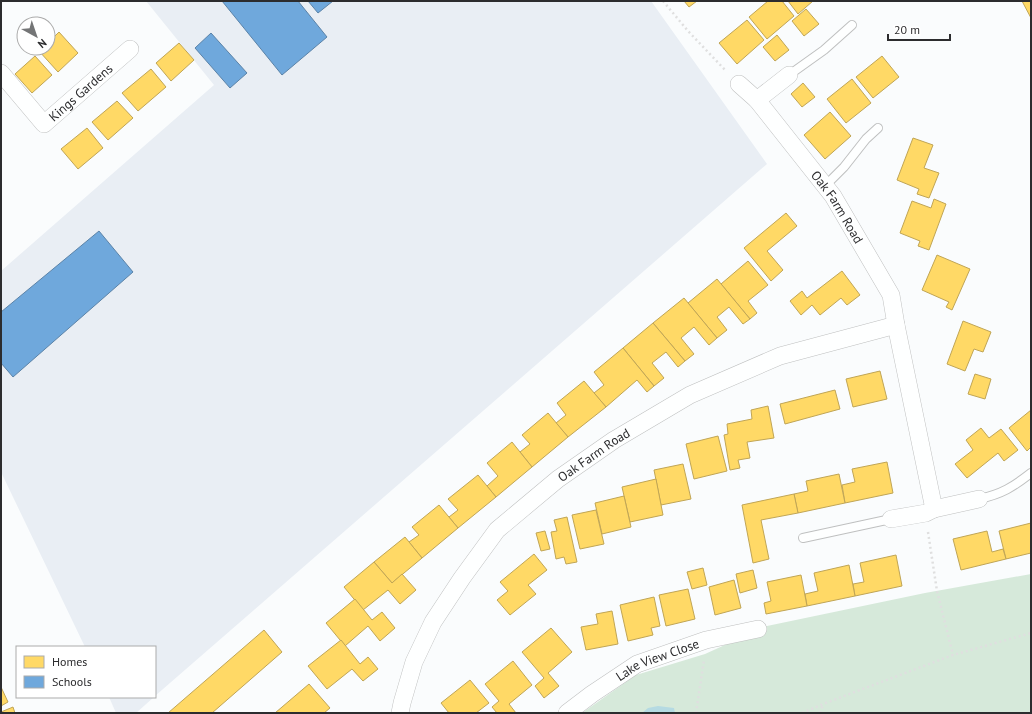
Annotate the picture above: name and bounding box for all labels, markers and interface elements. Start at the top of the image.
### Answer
north arrow [16,16,56,56]
scale bar [888,16,950,42]
text: 20 m [894,22,920,37]
text: N [35,36,50,51]
street label: Kings Gardens [45,60,116,125]
street label: Oak Farm Road [807,167,867,247]
street label: Oak Farm Road [554,425,633,486]
street label: Lake View Close [613,635,701,685]
legend [16,646,156,698]
text: Homes [52,654,87,669]
text: Schools [52,674,92,689]

